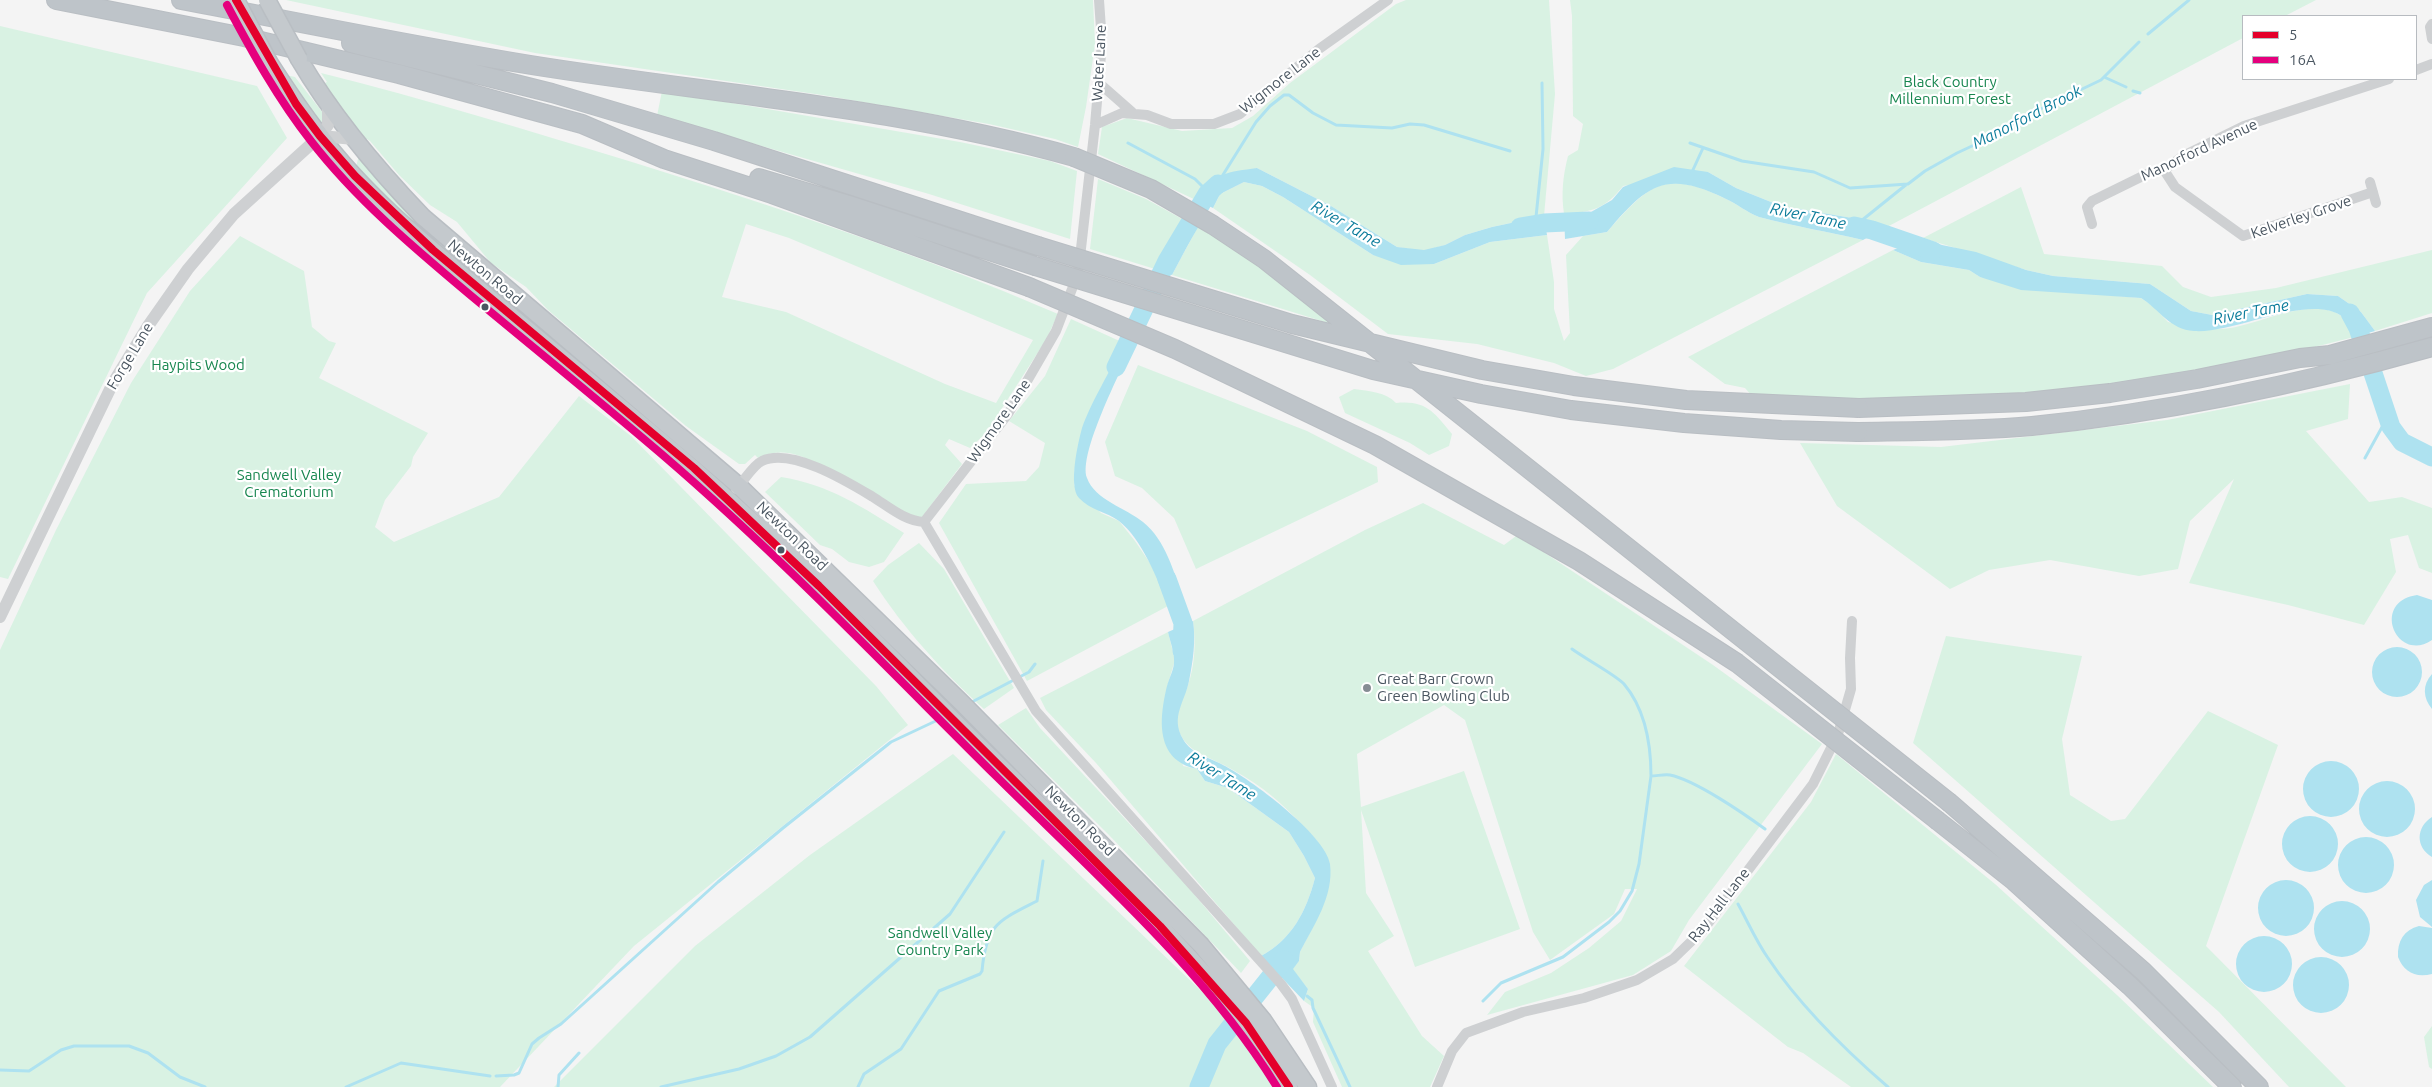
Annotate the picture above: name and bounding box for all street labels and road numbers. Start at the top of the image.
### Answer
street label: Water Lane [1088,24,1110,102]
street label: Wigmore Lane [1236,43,1324,117]
street label: Manorford Avenue [2138,115,2260,185]
street label: Kelverley Grove [2248,191,2354,243]
street label: Newton Road [444,236,526,308]
street label: Forge Lane [103,319,157,393]
street label: Wigmore Lane [964,376,1034,466]
street label: Newton Road [753,498,831,574]
street label: Newton Road [1041,782,1119,860]
street label: Ray Hall Lane [1684,864,1754,946]

